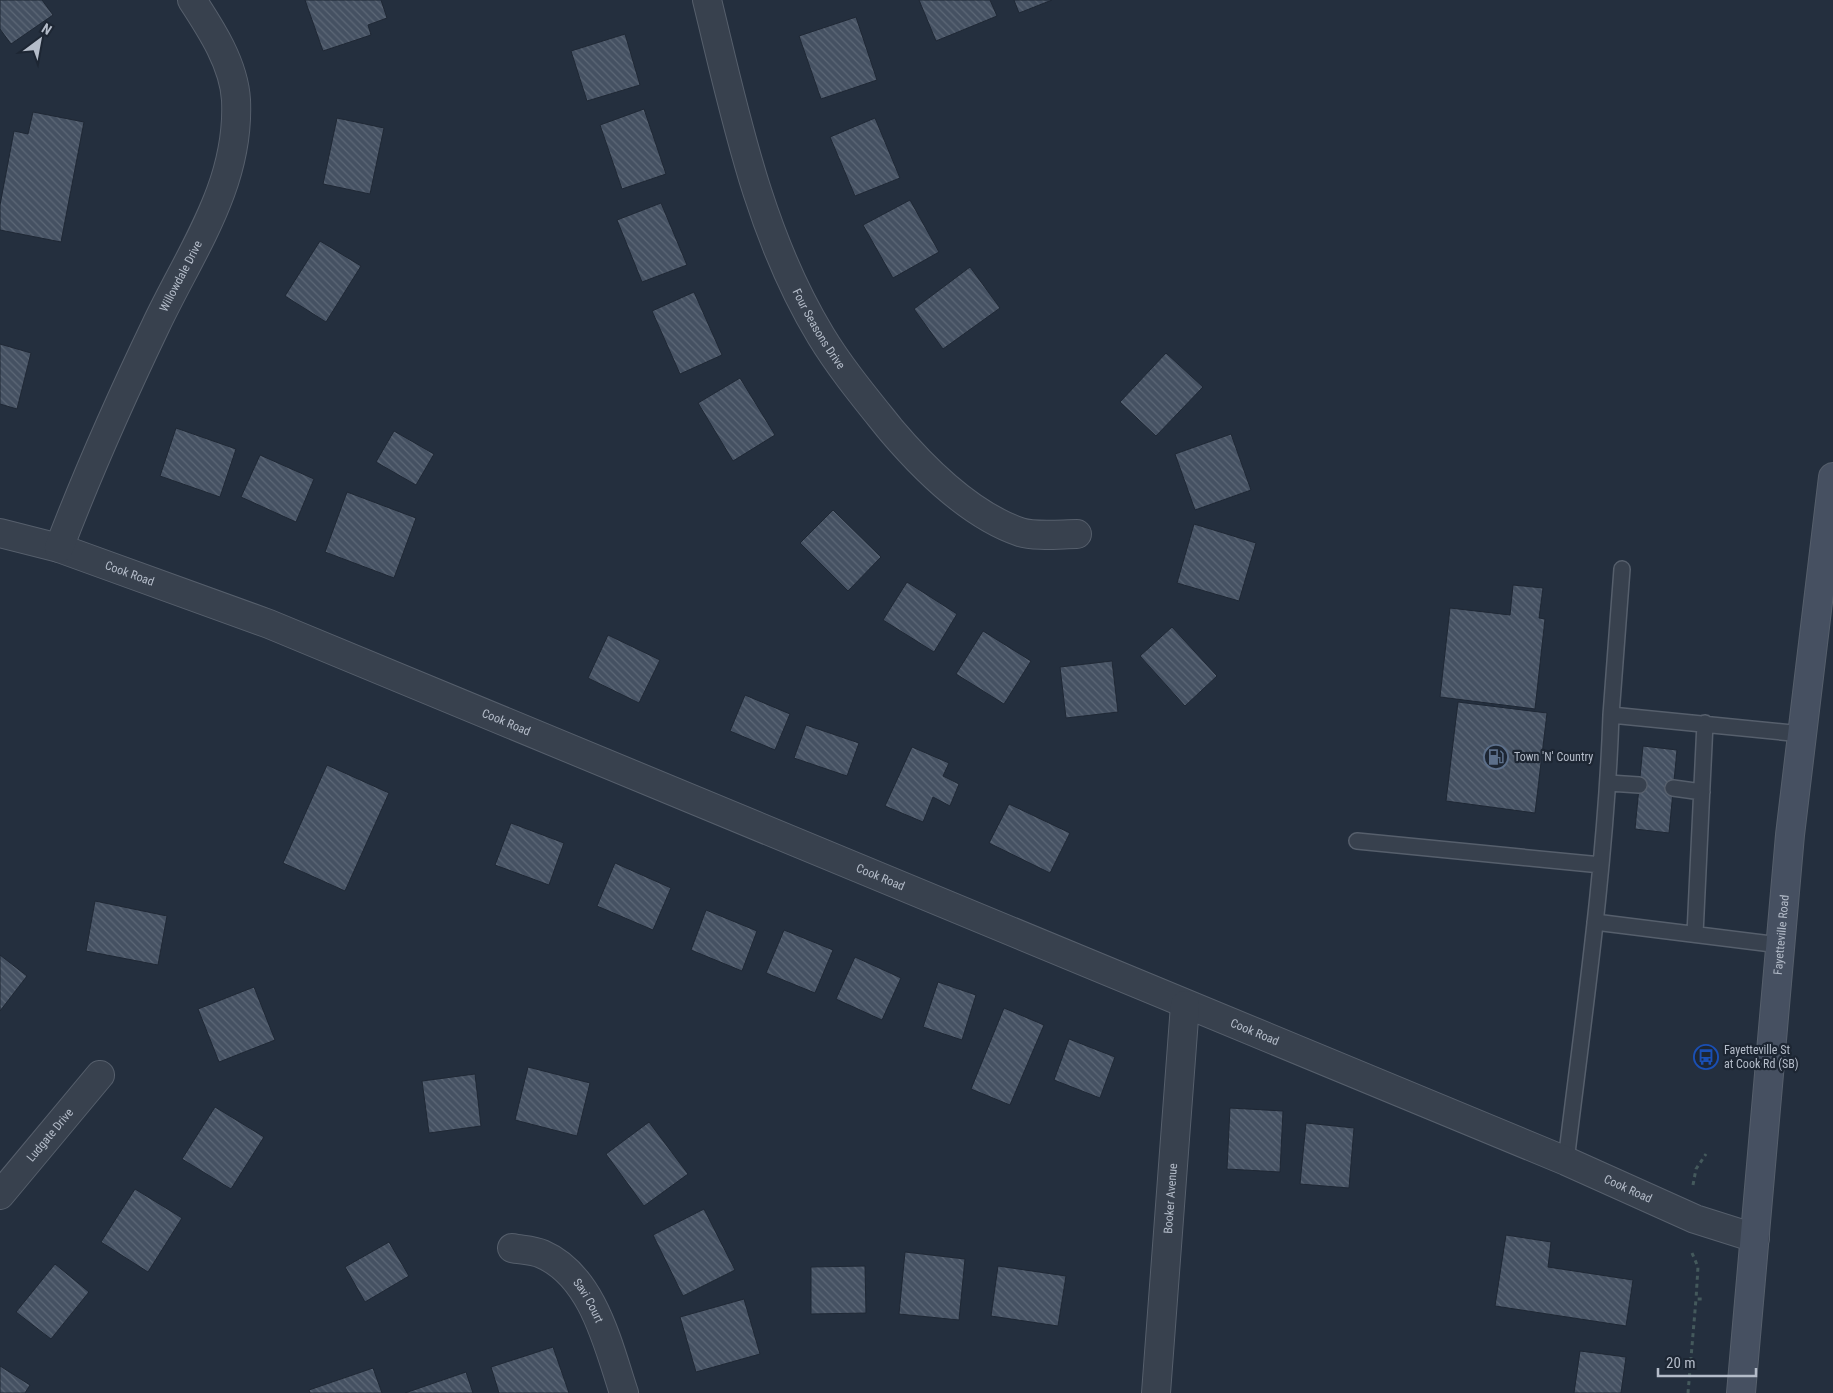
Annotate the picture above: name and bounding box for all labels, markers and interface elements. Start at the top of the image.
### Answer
north arrow [15,15,65,65]
text: N [39,20,55,38]
street label: Willowdale Drive [157,238,205,314]
street label: Four Seasons Drive [790,286,848,372]
street label: Cook Road [103,558,156,589]
street label: Cook Road [480,706,533,739]
fuel station icon: Town 'N' Country [1483,744,1509,770]
place label: Town 'N' Country [1514,750,1593,764]
street label: Cook Road [854,861,907,893]
street label: Fayetteville Road [1771,894,1792,975]
street label: Cook Road [1228,1016,1281,1048]
place label: Fayetteville St at Cook Rd (SB) [1724,1043,1799,1071]
bus stop icon: Fayetteville St at Cook Rd (SB) [1693,1044,1719,1070]
street label: Ludgate Drive [24,1105,76,1164]
street label: Booker Avenue [1161,1162,1180,1234]
street label: Cook Road [1602,1172,1654,1206]
street label: Savi Court [570,1276,606,1325]
scale bar [1658,1346,1756,1378]
text: 20 m [1666,1354,1696,1372]

